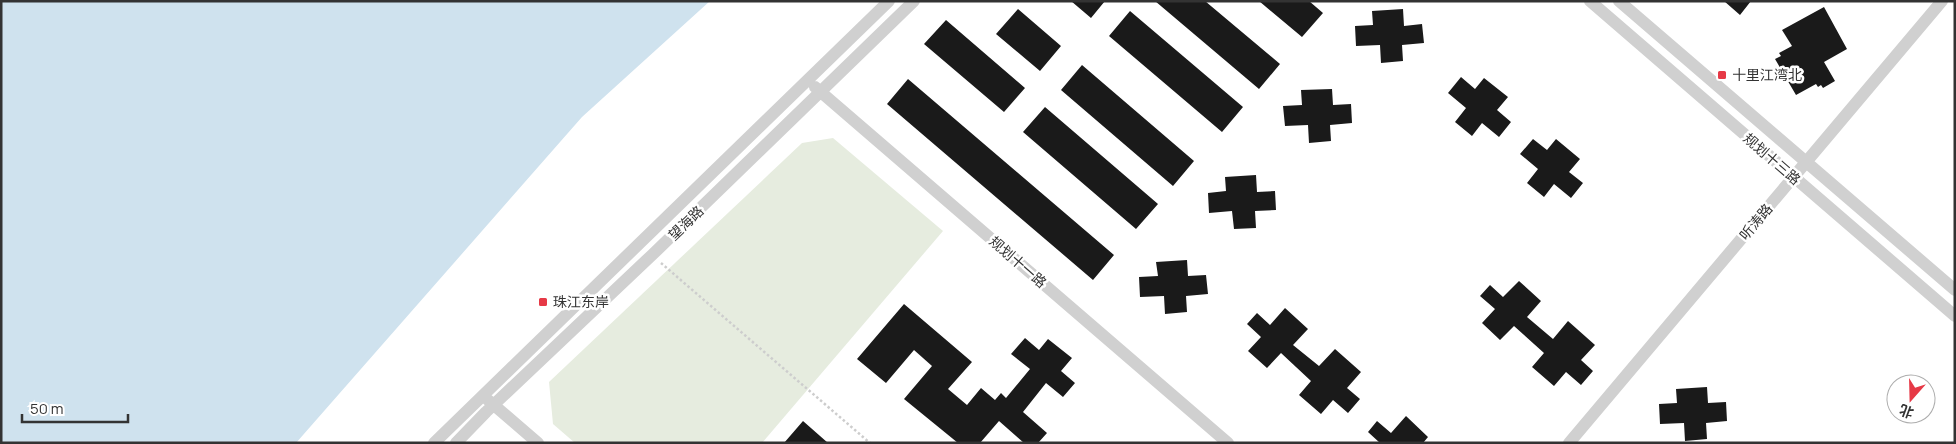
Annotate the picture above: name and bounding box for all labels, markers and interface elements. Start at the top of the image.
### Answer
place label: 十里江湾北 [1732,65,1802,84]
marker: 十里江湾北 [1716,69,1728,81]
street label: 规划十三路 [1740,128,1805,189]
street label: 听涛路 [1735,199,1776,244]
street label: 望海路 [664,201,707,244]
street label: 规划十一路 [986,231,1051,292]
place label: 珠江东岸 [553,292,609,311]
marker: 珠江东岸 [537,296,549,308]
north arrow [1886,374,1936,424]
scale bar [22,392,129,424]
text: 50 m [30,398,64,419]
text: 北 [1897,400,1916,423]

